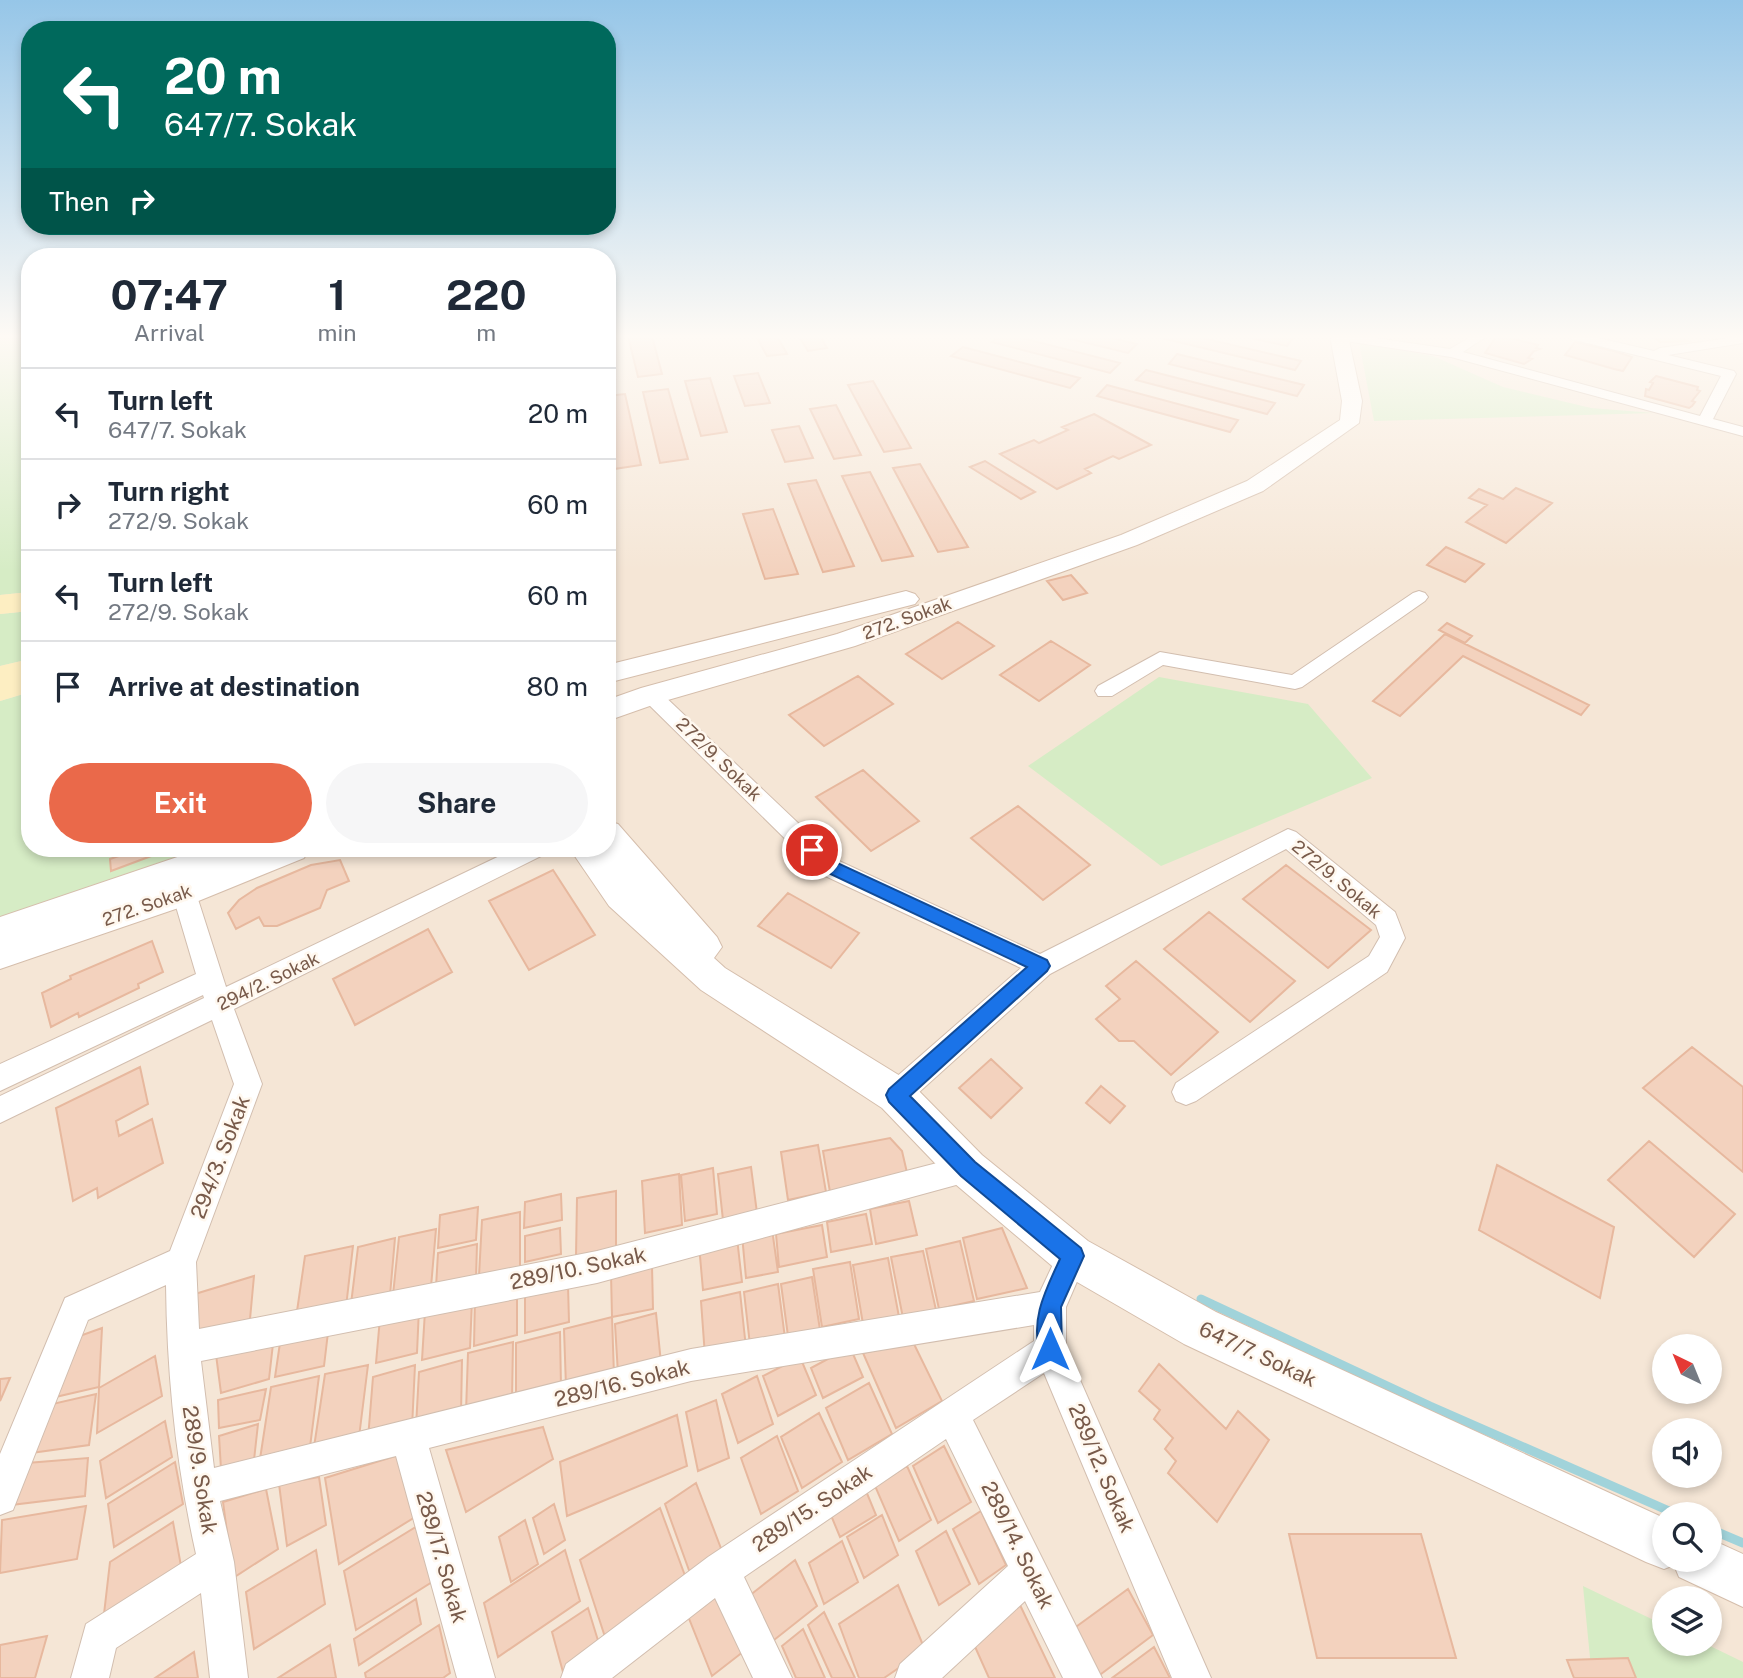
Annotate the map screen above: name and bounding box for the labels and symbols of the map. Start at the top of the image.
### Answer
street label: 272. Sokak [860,592,954,644]
street label: 272/9. Sokak [672,713,766,805]
pin [782,820,842,880]
street label: 272/9. Sokak [1288,835,1386,923]
street label: 272. Sokak [100,880,194,930]
street label: 294/2. Sokak [214,947,322,1015]
street label: 294/3. Sokak [185,1092,255,1222]
street label: 289/10. Sokak [508,1241,648,1295]
position arrow [1013,1312,1087,1386]
street label: 647/7. Sokak [1195,1316,1321,1392]
north arrow [1652,1334,1722,1404]
street label: 289/16. Sokak [552,1354,692,1412]
street label: 289/12. Sokak [1064,1400,1141,1537]
street label: 289/9. Sokak [177,1404,223,1536]
street label: 289/15. Sokak [747,1459,877,1557]
street label: 289/14. Sokak [976,1477,1060,1613]
street label: 289/17. Sokak [411,1488,473,1626]

